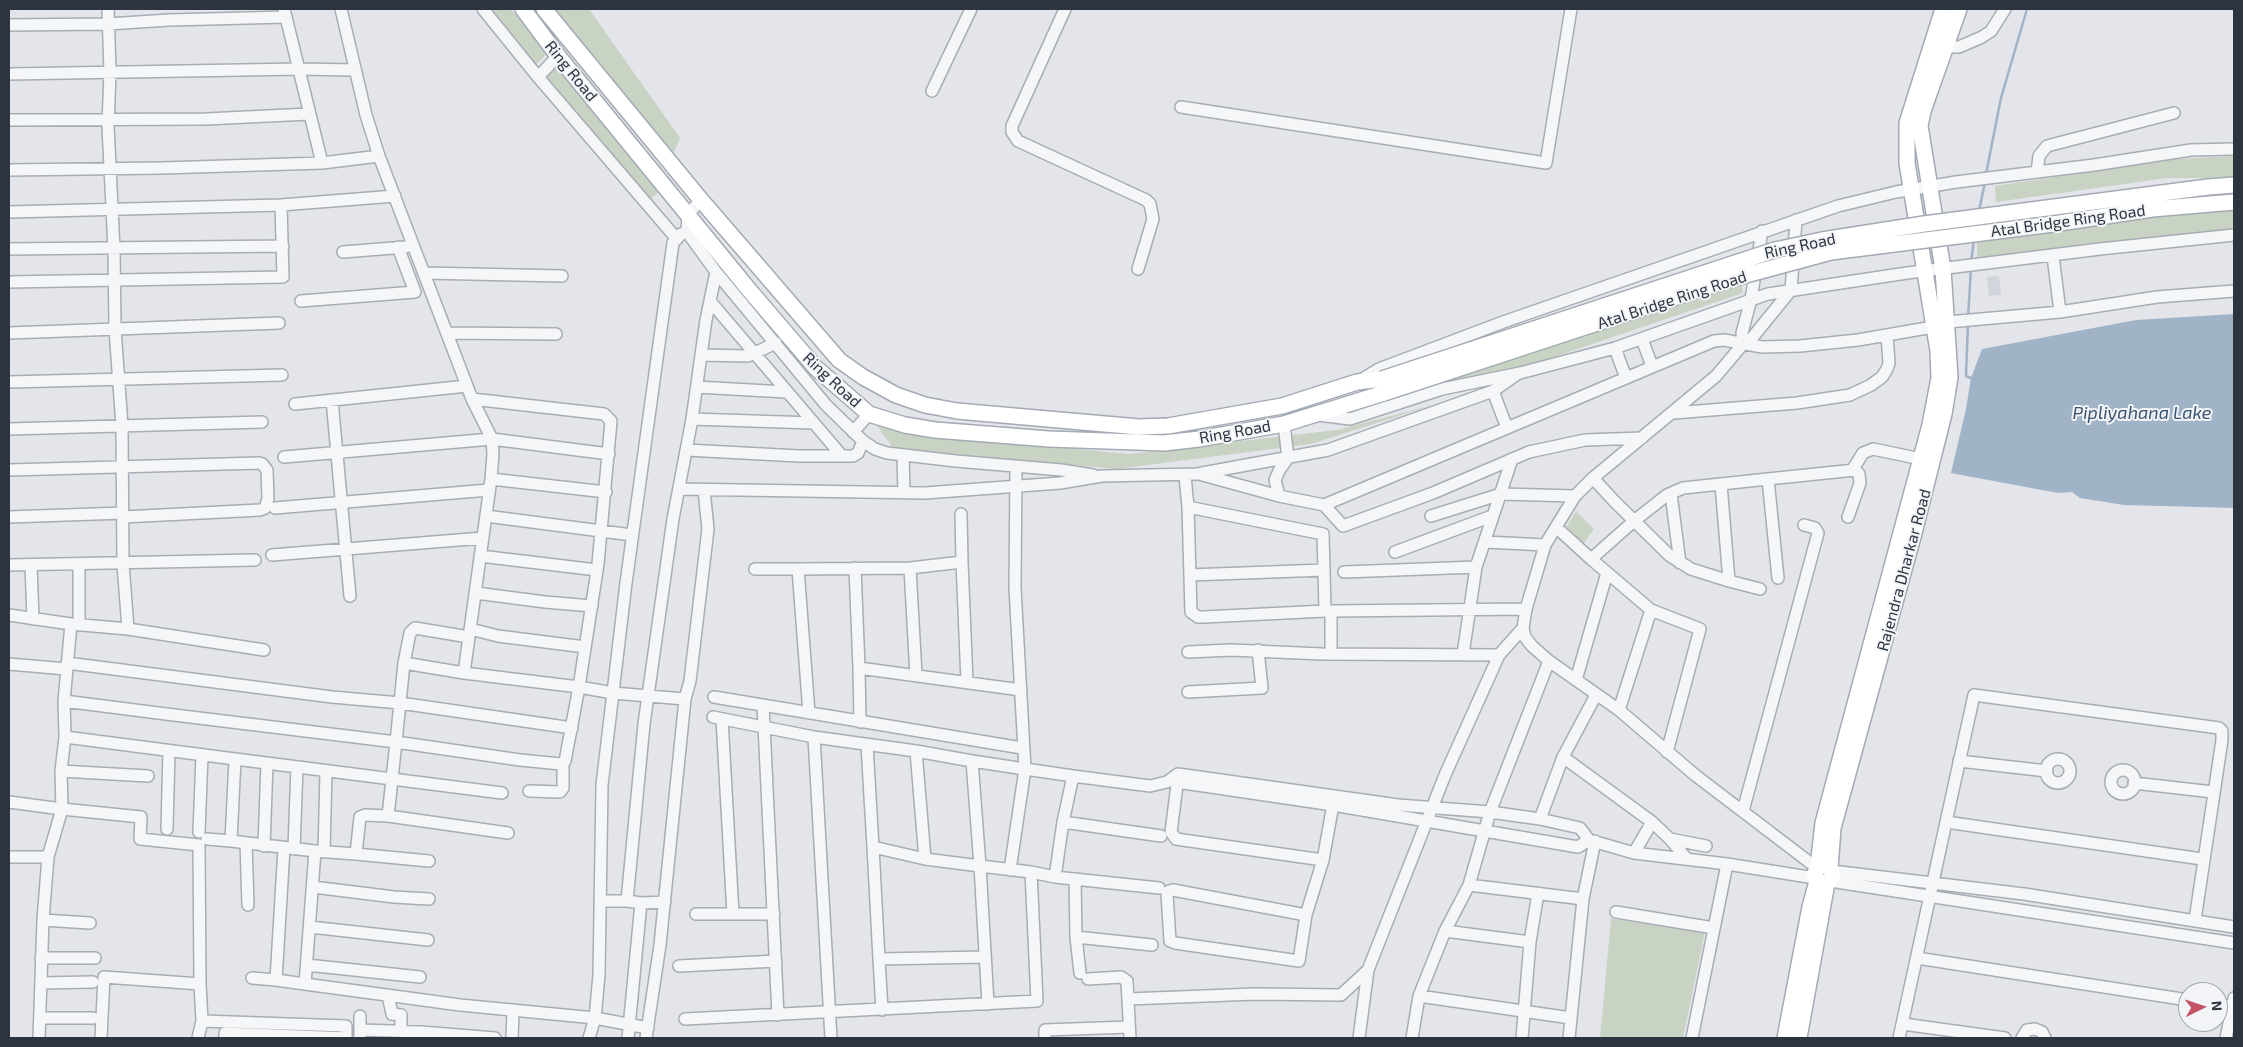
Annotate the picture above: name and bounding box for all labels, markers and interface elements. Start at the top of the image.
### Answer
street label: Ring Road [541,37,601,105]
street label: Atal Bridge Ring Road [1989,201,2147,241]
street label: Ring Road [1763,229,1837,263]
street label: Atal Bridge Ring Road [1595,267,1749,333]
street label: Ring Road [799,348,865,412]
water label: Pipliyahana Lake [2073,402,2211,424]
street label: Ring Road [1198,416,1272,448]
street label: Rajendra Dharkar Road [1873,487,1935,653]
north arrow [2178,982,2228,1032]
text: N [2209,1000,2226,1012]

